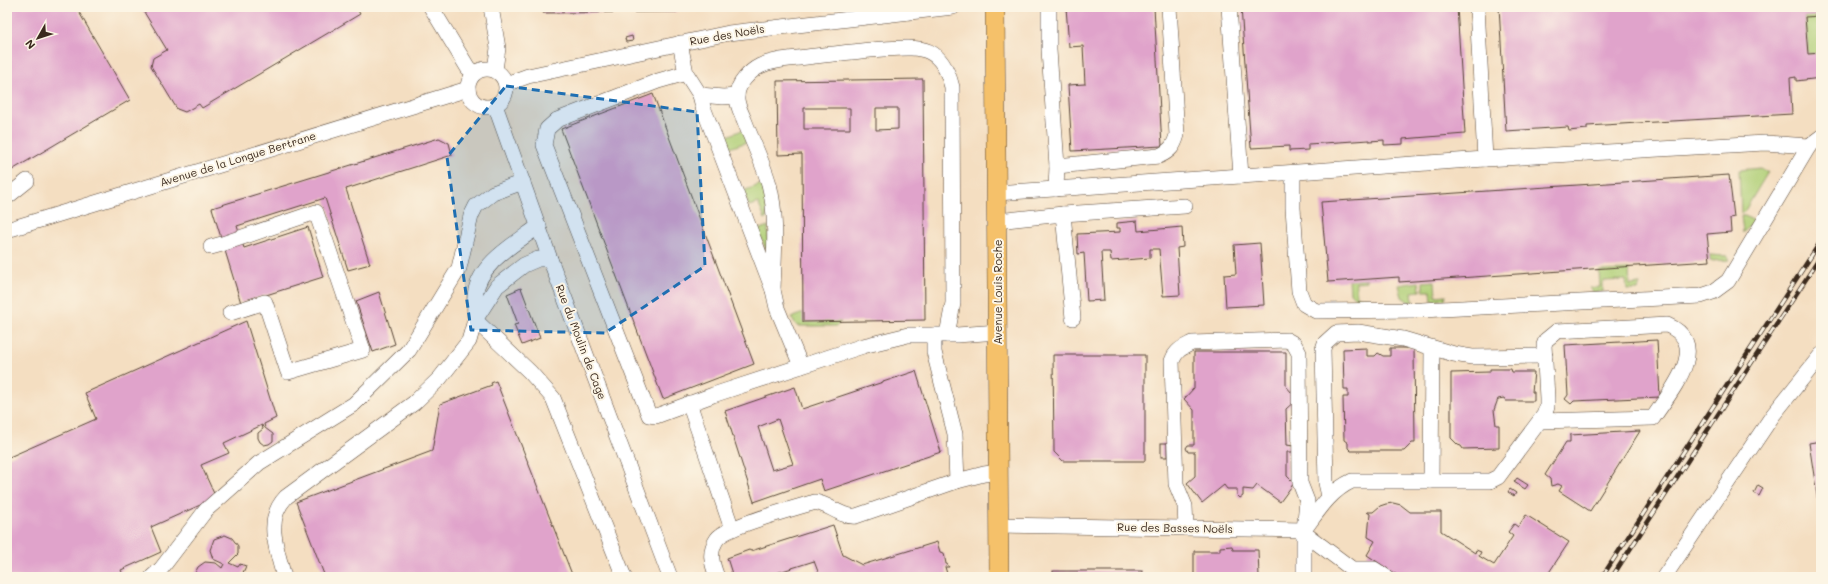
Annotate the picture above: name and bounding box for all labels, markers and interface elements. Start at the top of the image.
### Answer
north arrow [18,18,58,58]
street label: Rue des Noëls [688,21,765,48]
text: N [21,37,38,53]
street label: Avenue de la Longue Bertrane [158,128,318,189]
street label: Avenue Louis Roche [990,239,1005,345]
street label: Rue du Moulin de Cage [553,282,610,402]
street label: Rue des Basses Noëls [1117,519,1233,536]

